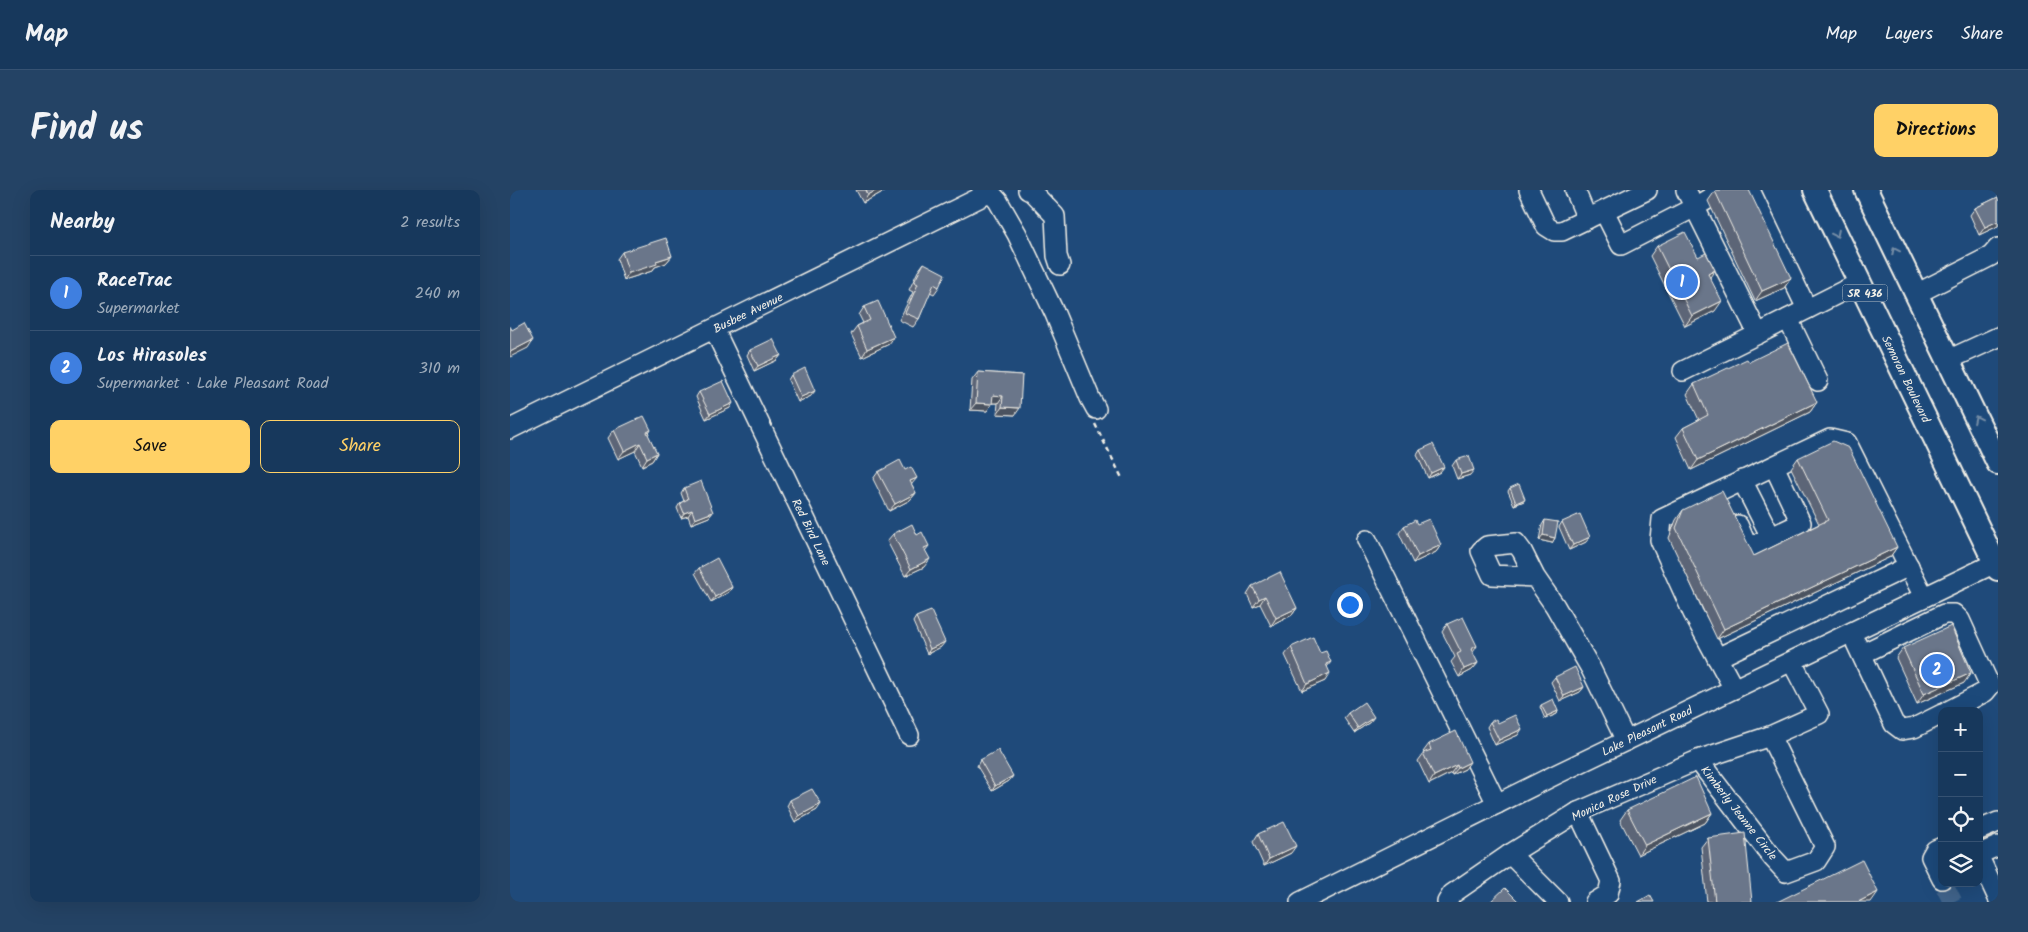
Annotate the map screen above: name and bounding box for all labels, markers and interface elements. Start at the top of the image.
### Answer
text: Map [25,15,68,54]
text: Map [1826,20,1857,49]
text: Layers [1885,20,1933,49]
text: Share [1961,20,2003,49]
text: Find us [30,102,143,158]
button: Directions [1874,104,1998,157]
text: Nearby [50,206,115,239]
text: 2 results [400,210,460,235]
one-way arrow [1830,229,1840,238]
one-way arrow [1891,247,1901,256]
pin: 1 [1666,263,1698,301]
text: RaceTrac [97,266,173,296]
text: 1 [64,281,68,306]
text: 240 m [415,281,460,306]
road number: SR 436 [1842,285,1888,302]
street label: Busbee Avenue [710,288,787,339]
text: Supermarket [97,296,180,321]
street label: Semoran Boulevard [1876,332,1935,427]
text: Los Hirasoles [97,341,207,371]
text: 2 [61,356,71,381]
text: 310 m [419,356,460,381]
text: Supermarket · Lake Pleasant Road [97,371,329,396]
one-way arrow [1973,415,1983,424]
button: Save [50,420,250,473]
button: Share [260,420,460,473]
street label: Red Bird Lane [786,495,835,569]
your location [1337,592,1363,618]
pin: 2 [1921,651,1953,689]
street label: Lake Pleasant Road [1598,701,1697,762]
map controls [1938,707,1983,887]
button: + [1938,707,1983,752]
button: − [1938,752,1983,797]
street label: Kimberly Jeanne Circle [1695,762,1782,865]
street label: Monica Rose Drive [1568,770,1661,827]
button: locate [1938,797,1983,842]
button: layers [1938,842,1983,887]

